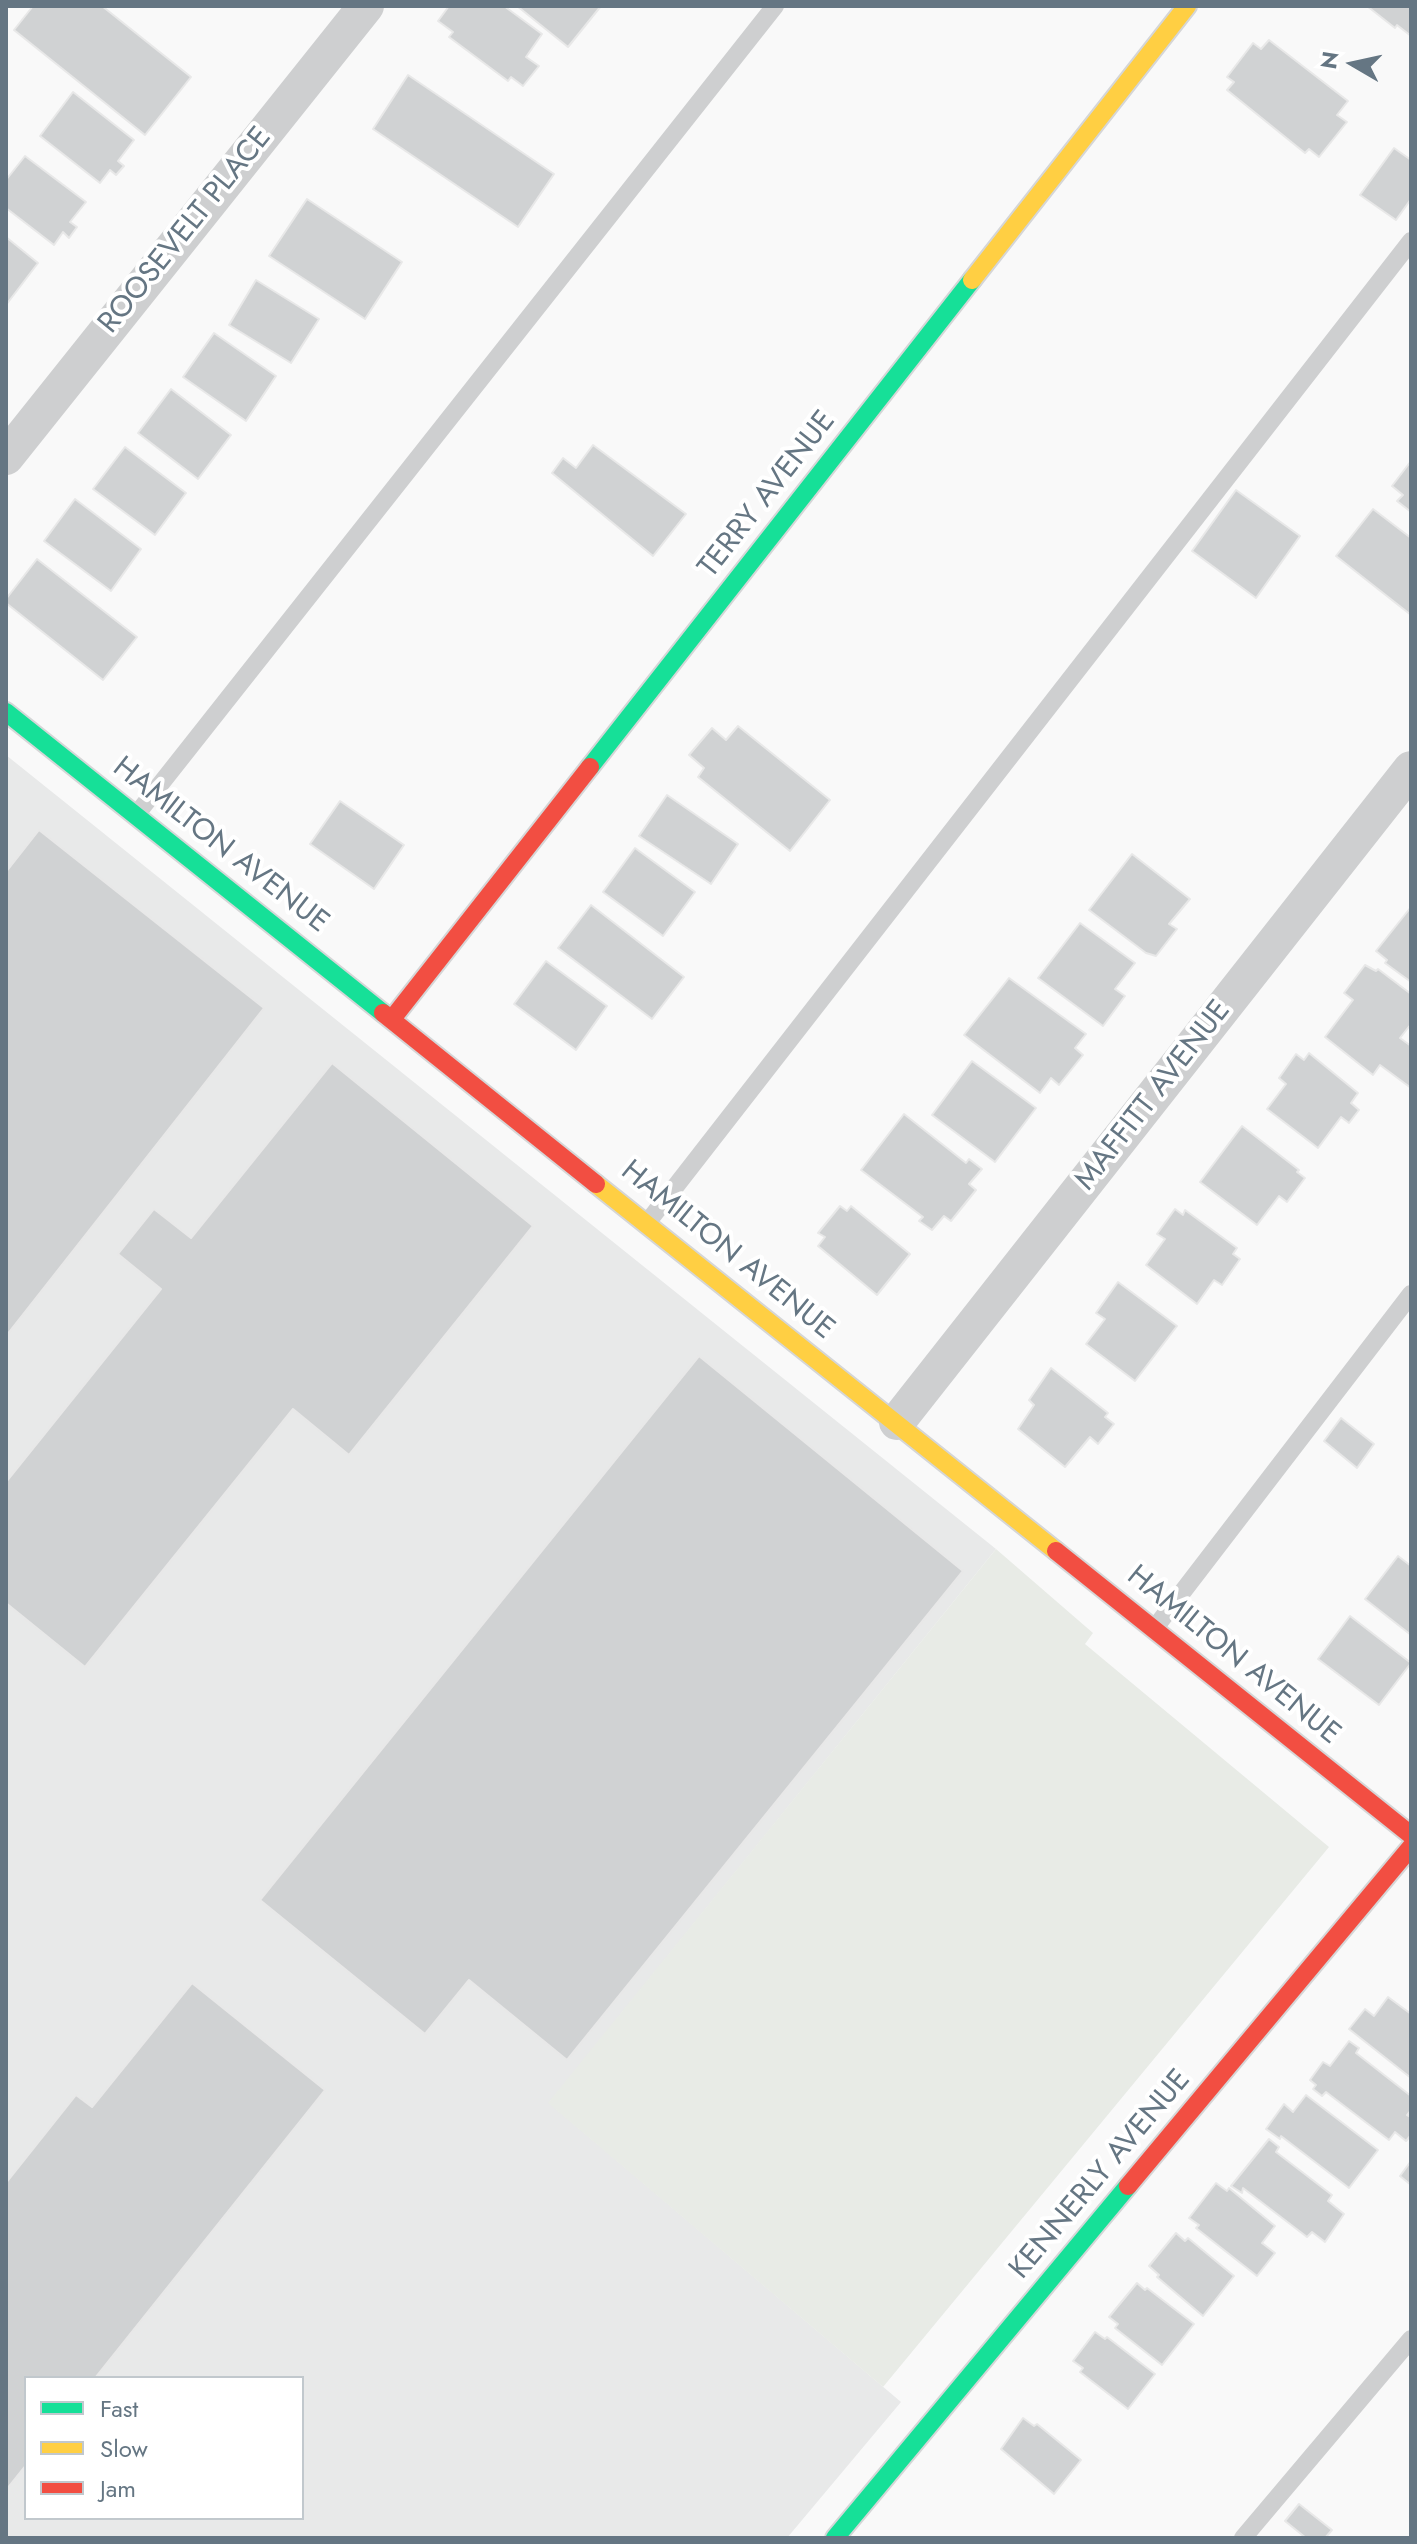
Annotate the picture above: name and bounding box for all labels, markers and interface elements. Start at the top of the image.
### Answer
north arrow [1313,24,1393,104]
text: N [1312,49,1346,71]
street label: ROOSEVELT PLACE [92,121,280,341]
street label: TERRY AVENUE [692,405,844,585]
street label: HAMILTON AVENUE [105,750,335,942]
street label: MAFFITT AVENUE [1069,994,1239,1198]
street label: HAMILTON AVENUE [613,1154,841,1348]
street label: HAMILTON AVENUE [1119,1559,1347,1753]
street label: KENNERLY AVENUE [1003,2063,1199,2287]
legend [24,2376,304,2520]
text: Fast [100,2391,138,2426]
text: Slow [100,2431,148,2466]
text: Jam [100,2471,136,2506]

